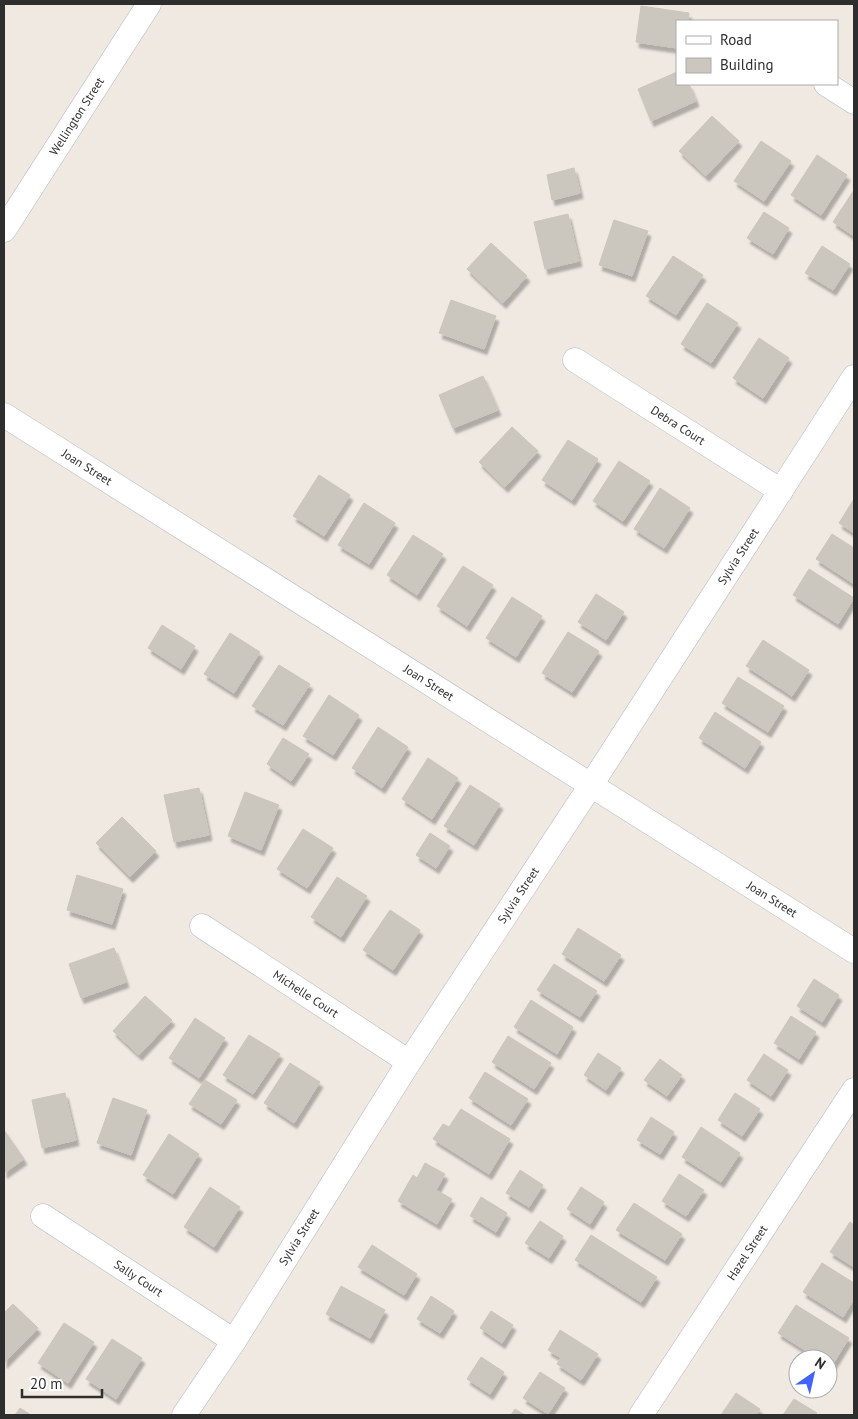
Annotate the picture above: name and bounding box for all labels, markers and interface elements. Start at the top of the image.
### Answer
legend [676,20,838,85]
text: Road [720,30,752,49]
text: Building [720,55,774,74]
street label: Wellington Street [46,74,107,158]
street label: Debra Court [648,402,708,448]
street label: Joan Street [58,445,115,488]
street label: Sylvia Street [714,525,762,587]
street label: Joan Street [400,660,457,704]
street label: Sylvia Street [494,864,542,926]
street label: Joan Street [744,877,800,920]
street label: Michelle Court [270,967,341,1021]
street label: Sylvia Street [275,1206,322,1268]
street label: Hazel Street [723,1222,770,1283]
street label: Sally Court [111,1257,166,1300]
north arrow [788,1349,838,1399]
text: N [811,1353,829,1373]
scale bar [22,1366,102,1398]
text: 20 m [30,1374,63,1393]

